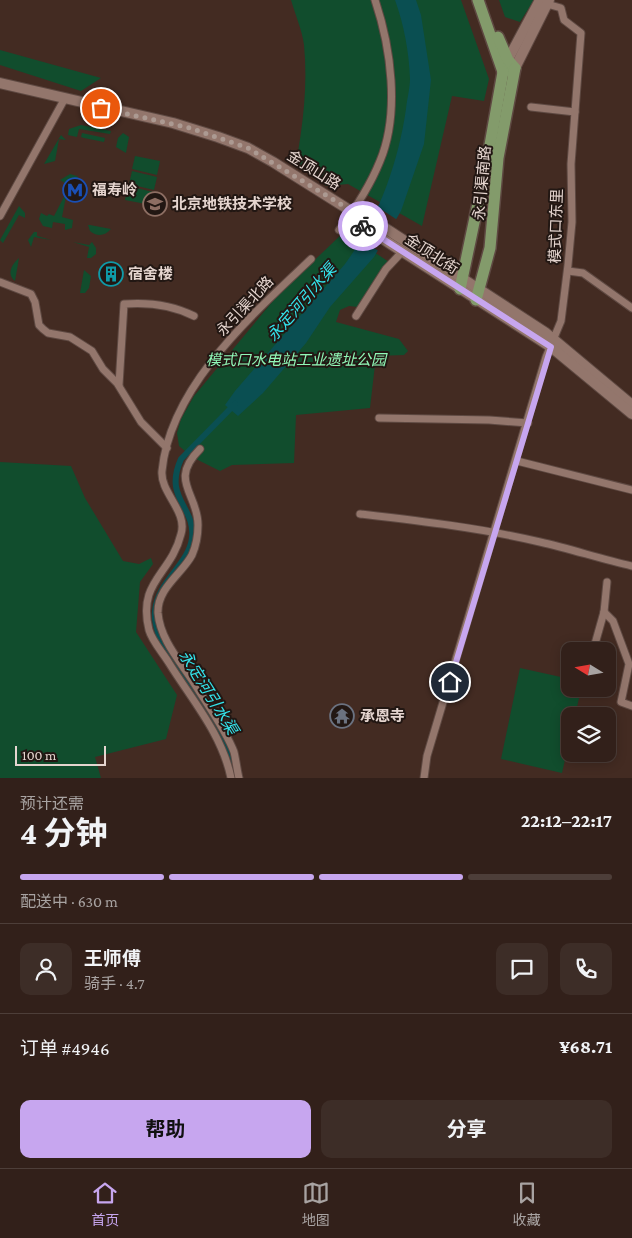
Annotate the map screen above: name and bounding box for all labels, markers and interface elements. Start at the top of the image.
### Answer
pin [80,87,122,129]
icon: bag [87,94,115,122]
street label: 永引渠南路 [471,145,493,221]
street label: 金顶山路 [284,147,344,193]
metro station icon: 福寿岭 [62,177,88,203]
place label: 福寿岭 [92,181,137,198]
street label: 模式口东里 [547,188,565,264]
school or university icon: 北京地铁技术学校 [142,191,168,217]
place label: 北京地铁技术学校 [172,195,292,212]
courier [338,201,388,251]
icon: bike [349,212,377,240]
street label: 金顶北街 [402,230,462,277]
water label: 永定河引水渠 [263,259,341,344]
building icon: 宿舍楼 [98,261,124,287]
place label: 宿舍楼 [128,266,173,282]
street label: 永引渠北路 [213,272,276,339]
park label: 模式口水电站工业遗址公园 [206,352,388,368]
north arrow [561,642,616,698]
map controls [561,642,616,762]
water label: 永定河引水渠 [176,647,242,739]
pin [429,661,471,703]
icon: home [436,668,464,696]
temple icon: 承恩寺 [329,703,355,729]
button: layers [561,707,616,762]
place label: 承恩寺 [360,708,405,724]
scale bar [15,743,106,766]
text: 100 m [22,747,56,763]
text: 预计还需 [20,795,84,812]
text: 22:12–22:17 [521,810,612,831]
text: 4 分钟 [20,815,107,851]
text: 配送中 · 630 m [20,893,118,910]
button: person [20,943,72,995]
button: chat [496,943,548,995]
button: phone [560,943,612,995]
text: 王师傅 [84,948,141,969]
text: 骑手 · 4.7 [84,975,145,992]
text: ¥68.71 [559,1036,612,1057]
text: 订单 #4946 [20,1038,110,1059]
button: 帮助 [20,1100,311,1158]
button: 分享 [321,1100,612,1158]
tab: 首页 [91,1179,119,1229]
tab: 地图 [302,1179,330,1229]
tab: 收藏 [513,1179,541,1229]

